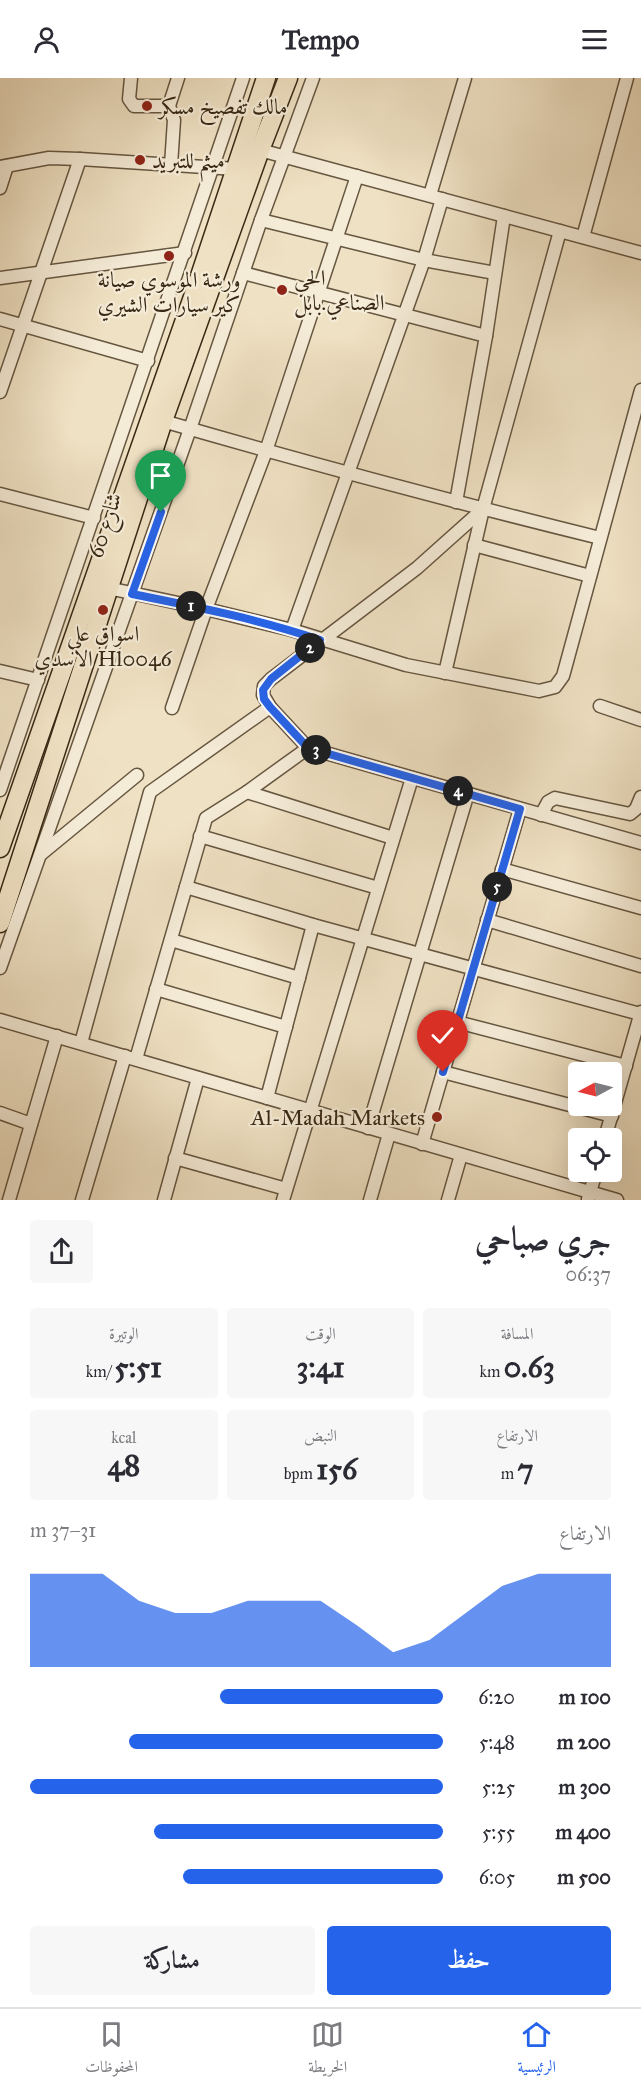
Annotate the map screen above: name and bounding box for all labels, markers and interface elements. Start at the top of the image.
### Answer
icon: person [30,23,63,56]
text: Tempo [282,23,359,56]
icon: menu [578,23,611,56]
place label: مالك تفصيخ مسكر [157,93,288,126]
marker: مالك تفصيخ مسكر [140,99,154,113]
place label: ميثم للتبريد [152,147,225,182]
marker: ميثم للتبريد [133,153,147,167]
marker: ورشة الموسوي صيانة كير سيارات الشيري [162,249,176,263]
place label: الحي الصناعي.بابل [294,264,385,321]
place label: ورشة الموسوي صيانة كير سيارات الشيري [97,266,241,322]
marker: الحي الصناعي.بابل [275,283,289,297]
pin [135,450,186,512]
icon: arrive [144,459,177,492]
street label: شارع 60 [81,489,132,563]
pin: 1 [176,591,206,621]
text: 1 [188,596,194,615]
marker: اسواق علي الاسدي Hl0046 [96,603,110,617]
place label: اسواق علي الاسدي Hl0046 [34,620,172,676]
pin: 2 [295,633,325,663]
text: 2 [306,638,314,657]
pin: 3 [301,735,331,765]
text: 3 [313,740,319,759]
pin: 4 [443,776,473,806]
text: 4 [454,781,462,800]
pin: 5 [482,872,512,902]
text: 5 [493,877,501,896]
pin [417,1010,468,1072]
icon: check [426,1019,459,1052]
north arrow [568,1062,622,1116]
map controls [568,1062,622,1182]
place label: Al-Madah Markets [250,1104,425,1131]
marker: Al-Madah Markets [430,1110,444,1124]
button: locate [568,1128,622,1182]
text: جري صباحي [475,1219,611,1259]
button: share [30,1220,93,1283]
text: 06:37 [565,1262,611,1286]
text: الوتيرة [109,1324,139,1343]
text: الوقت [305,1324,336,1343]
text: المسافة [501,1324,534,1343]
text: 5:51 [114,1349,162,1385]
text: 3:41 [296,1349,345,1385]
text: 0.63 [504,1349,555,1385]
text: /km [86,1362,114,1381]
text: km [479,1362,504,1381]
text: النبض [304,1426,337,1445]
text: الارتفاع [496,1426,538,1445]
text: kcal [111,1428,136,1447]
text: 48 [108,1447,140,1483]
text: 156 [316,1451,357,1487]
text: 7 [518,1451,534,1487]
text: bpm [284,1464,316,1483]
text: m [501,1464,518,1483]
text: 31–37 m [30,1518,96,1542]
text: الارتفاع [559,1521,611,1545]
text: 6:20 [478,1685,515,1709]
text: 100 m [559,1685,611,1709]
text: 5:48 [479,1730,515,1754]
text: 200 m [557,1730,611,1754]
text: 5:25 [482,1775,515,1799]
text: 300 m [559,1775,611,1799]
text: 5:55 [482,1820,515,1844]
text: 400 m [555,1820,611,1844]
text: 6:05 [479,1865,515,1889]
text: 500 m [557,1865,611,1889]
button: مشاركة [30,1926,315,1995]
button: حفظ [327,1926,611,1995]
tab: المحفوظات [85,2018,138,2082]
tab: الخريطة [308,2018,347,2082]
tab: الرئيسية [517,2018,556,2082]

